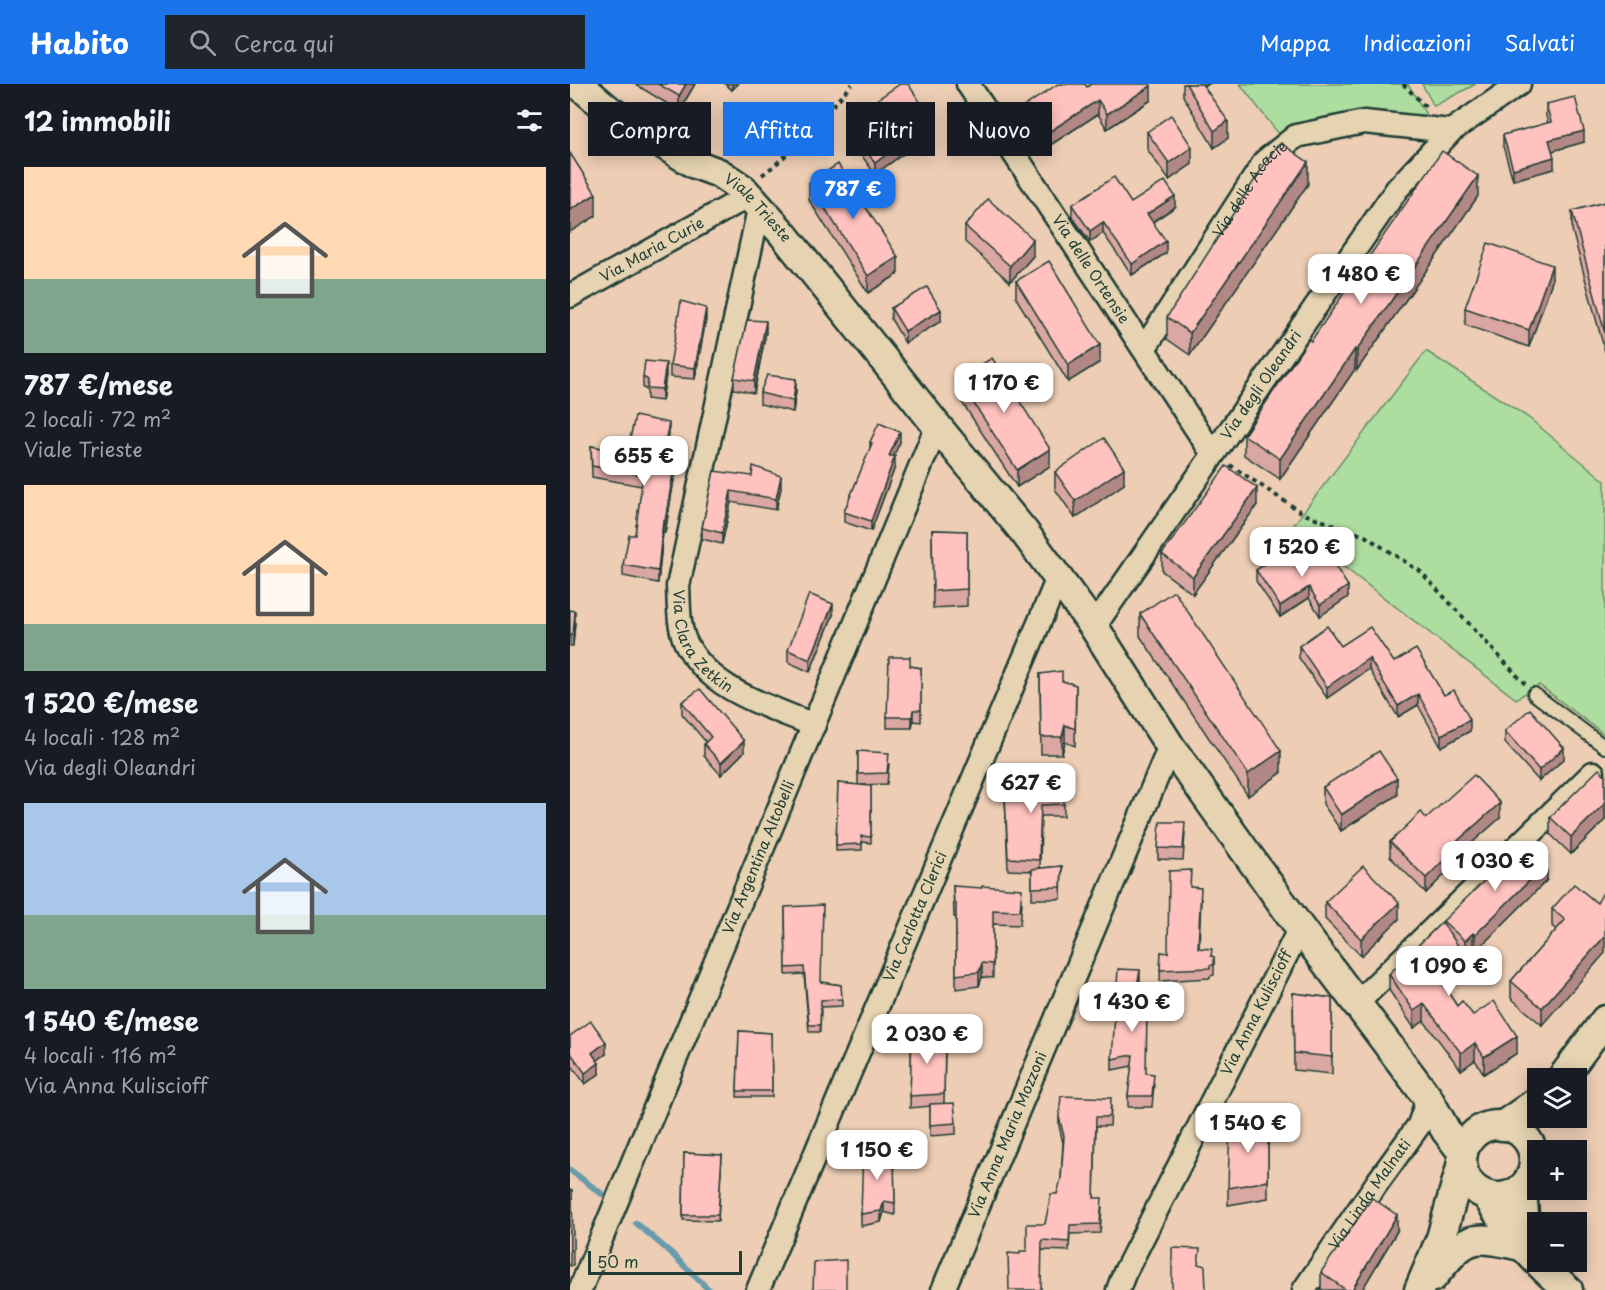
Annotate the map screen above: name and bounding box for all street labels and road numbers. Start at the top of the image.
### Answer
street label: Via delle Acacie [1206,134,1292,241]
street label: Viale Trieste [720,167,798,246]
street label: Via delle Ortensie [1047,209,1136,328]
street label: Via Maria Curie [595,210,708,287]
street label: Via degli Oleandri [1214,325,1306,444]
street label: Via Clara Zetkin [668,589,738,697]
street label: Via Argentina Altobelli [715,776,799,937]
street label: Via Carlotta Clerici [876,847,952,985]
street label: Via Anna Kuliscioff [1214,944,1298,1079]
street label: Via Anna Maria Mozzoni [961,1047,1051,1221]
street label: Via Linda Malnati [1322,1133,1415,1254]

